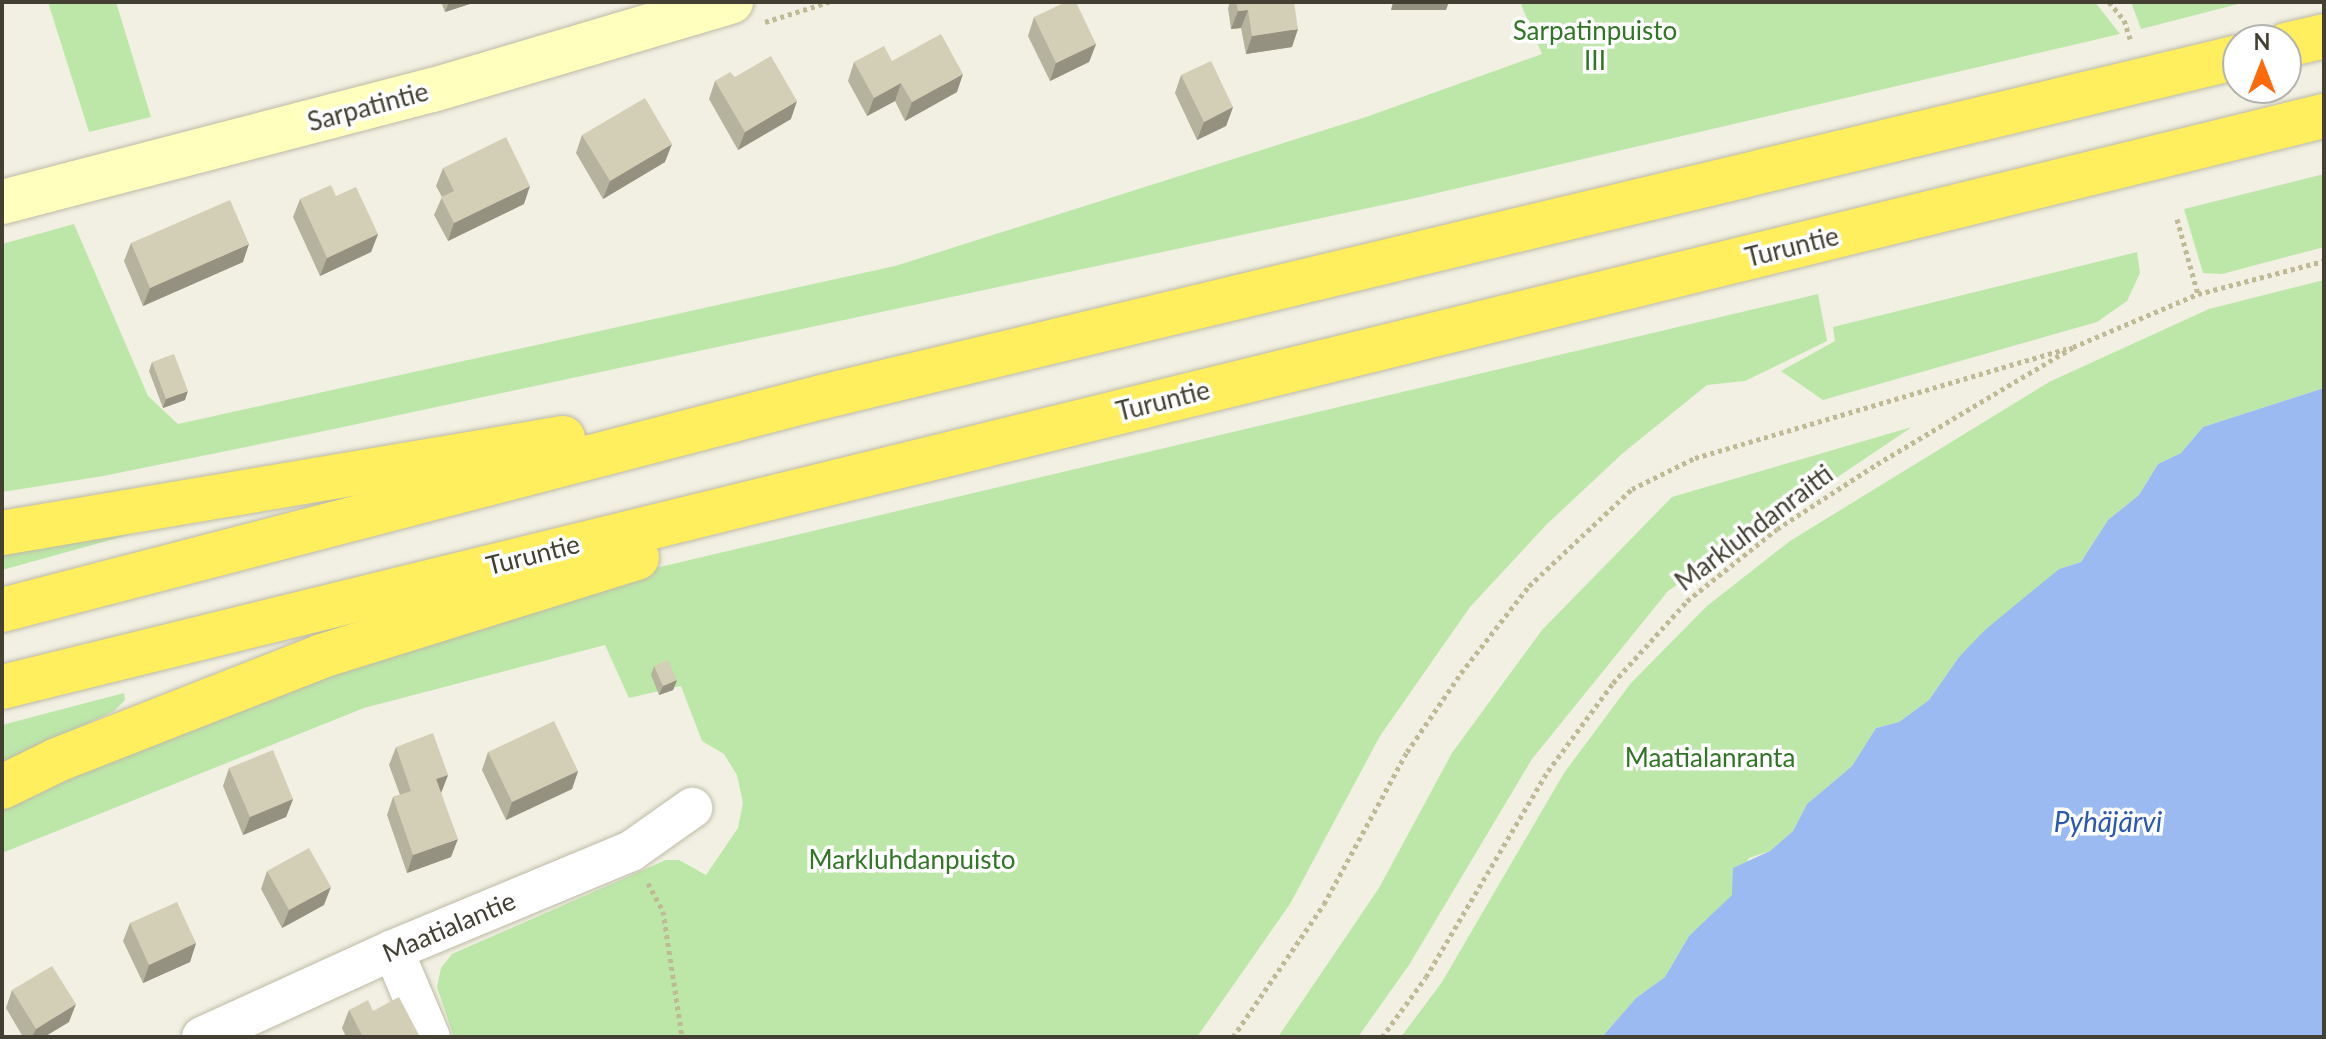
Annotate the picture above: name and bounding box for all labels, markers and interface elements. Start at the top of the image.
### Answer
park label: Sarpatinpuisto III [1513,15,1677,76]
north arrow [2222,24,2302,104]
text: N [2254,28,2270,55]
street label: Sarpatintie [304,76,432,138]
street label: Turuntie [1742,220,1842,274]
street label: Turuntie [1113,374,1213,428]
street label: Markluhdanraitti [1669,459,1839,597]
street label: Turuntie [483,528,583,582]
park label: Maatialanranta [1625,742,1795,774]
water label: Pyhäjärvi [2054,804,2162,838]
park label: Markluhdanpuisto [808,844,1016,876]
street label: Maatialantie [378,885,520,969]

